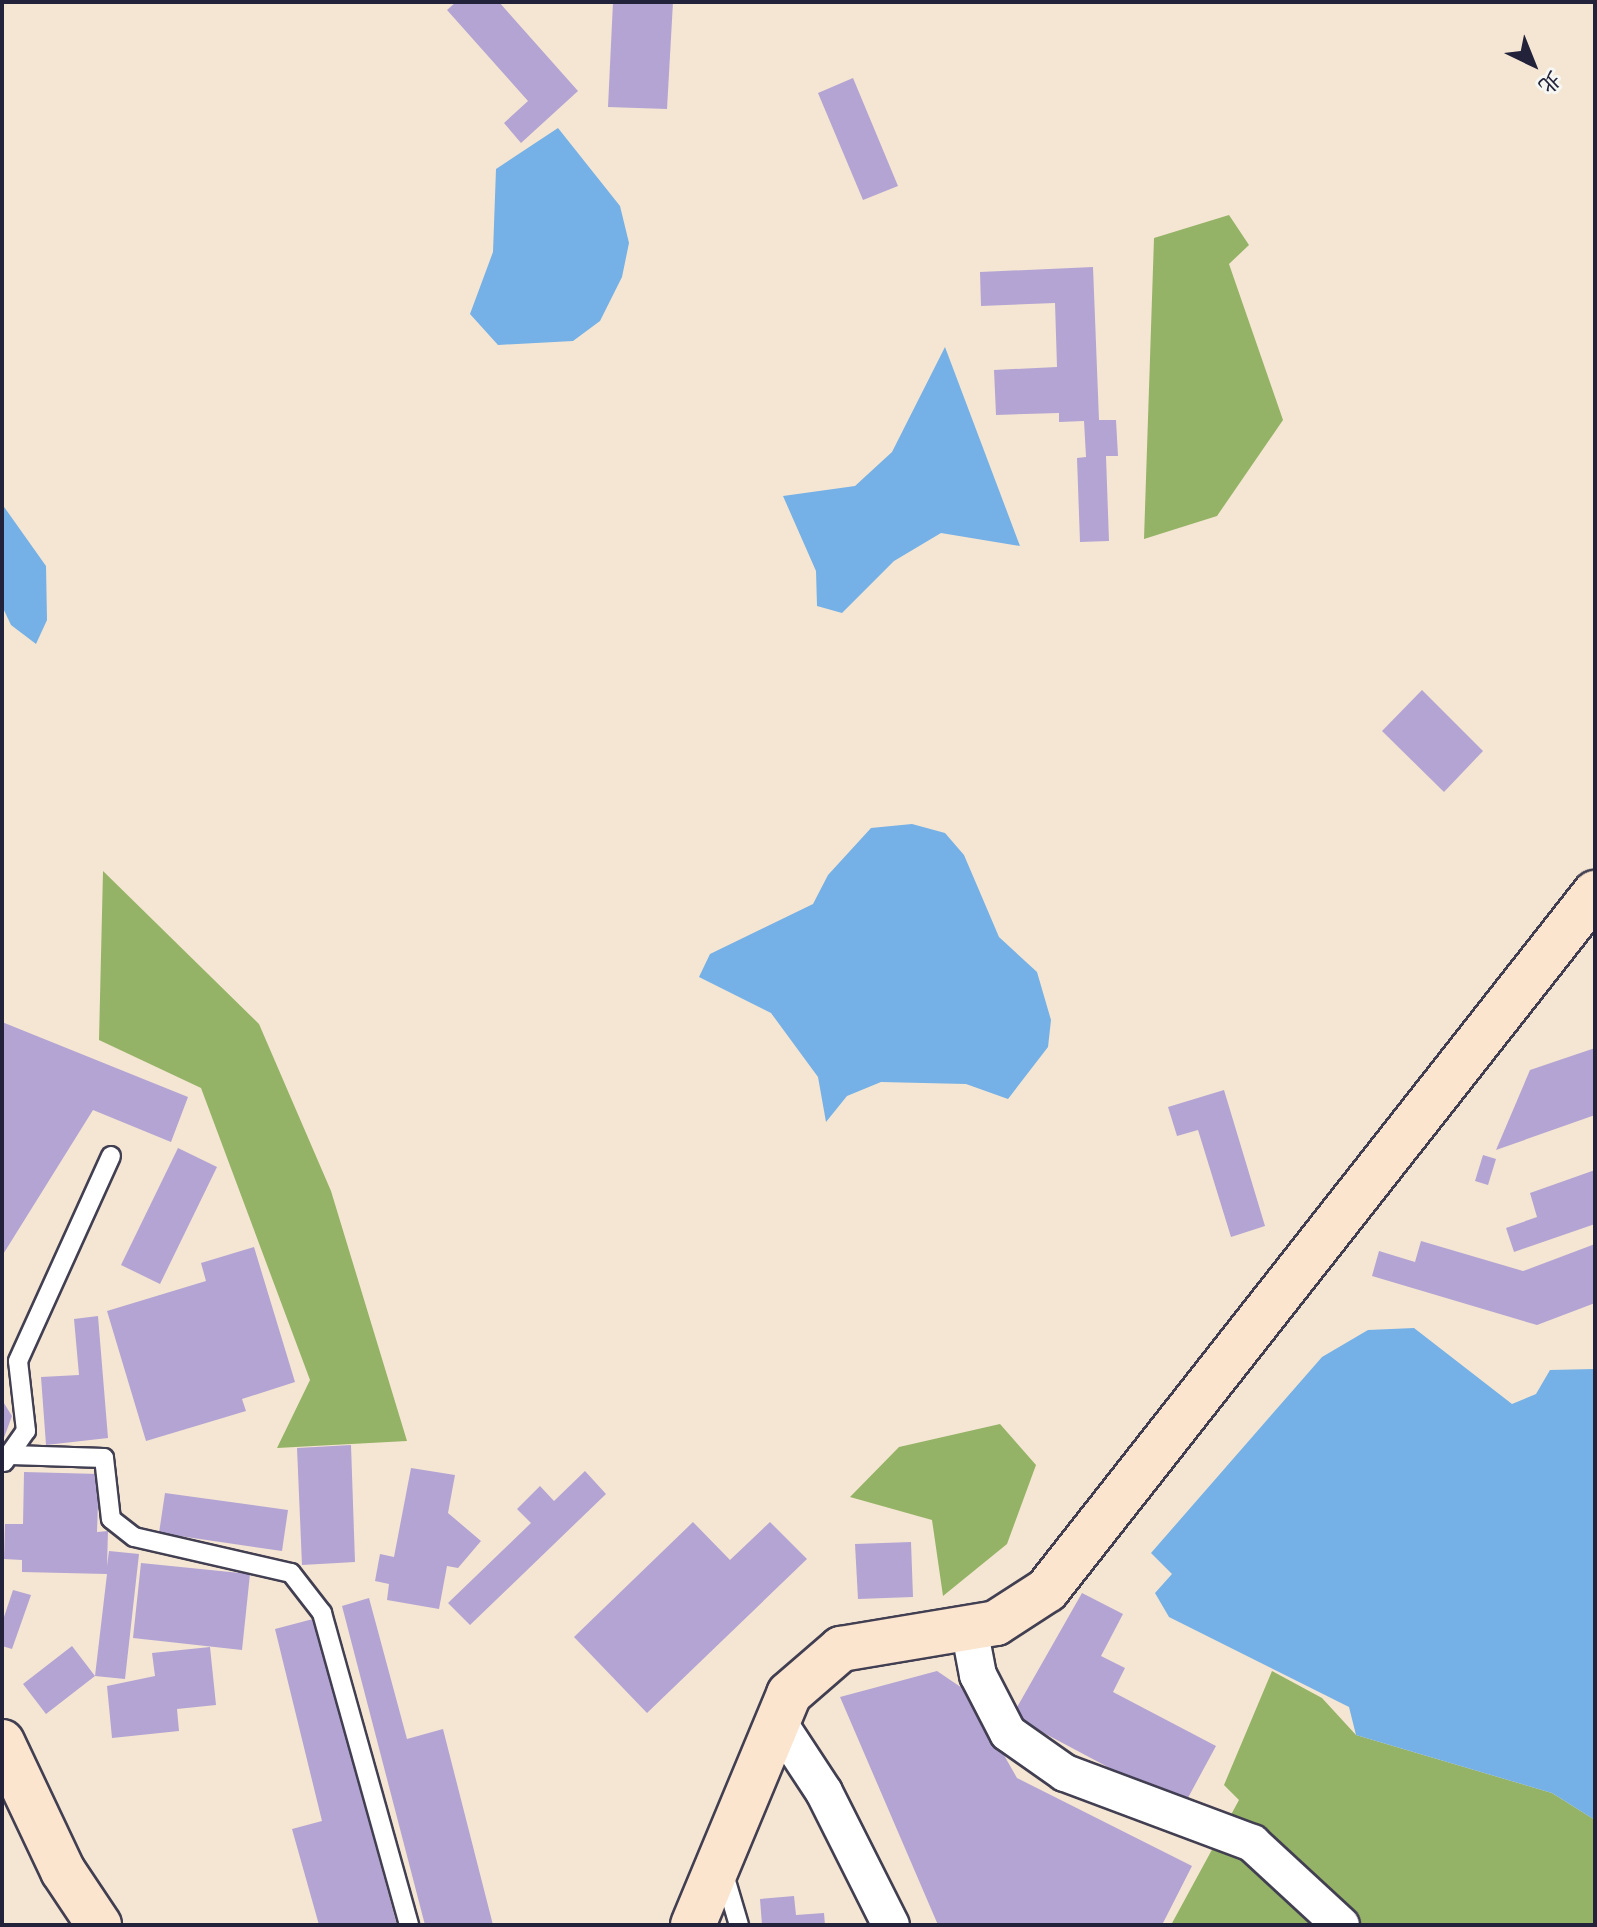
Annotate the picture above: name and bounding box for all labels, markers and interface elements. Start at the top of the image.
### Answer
north arrow [1493,24,1573,104]
text: 北 [1531,63,1568,101]

